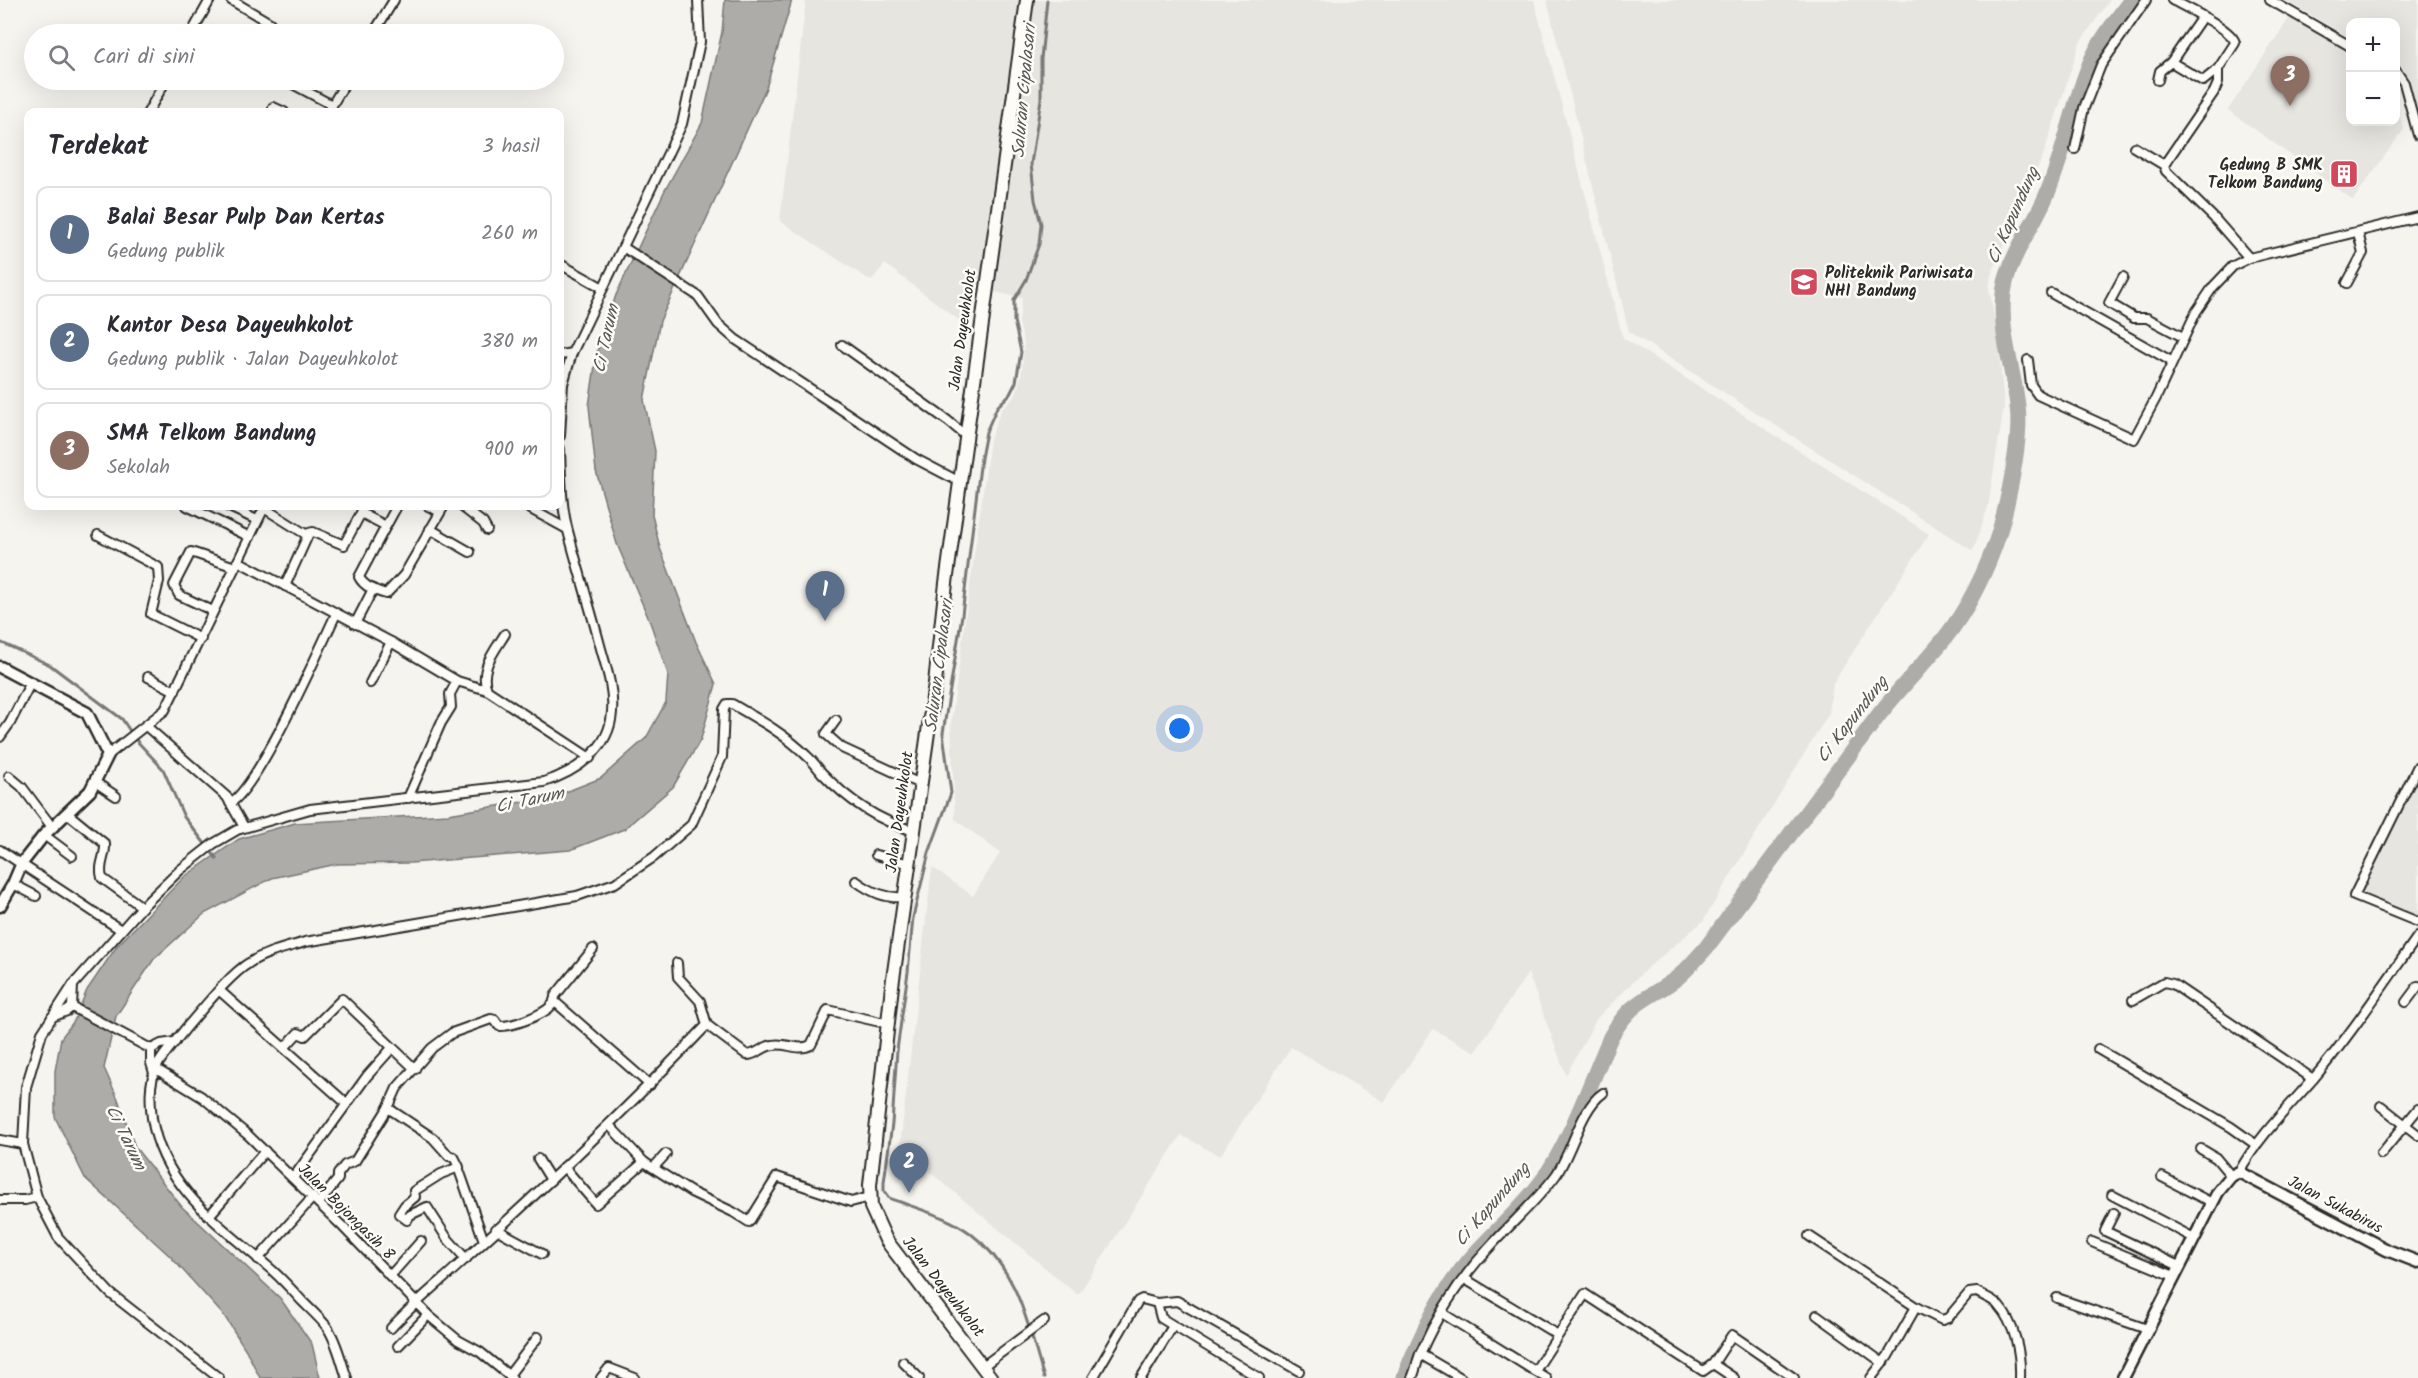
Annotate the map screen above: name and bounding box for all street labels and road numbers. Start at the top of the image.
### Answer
street label: Jalan Dayeuhkolot [942,267,984,392]
street label: Jalan Dayeuhkolot [879,749,921,874]
street label: Jalan Bojongasih 8 [292,1158,401,1267]
street label: Jalan Sukabirus [2283,1169,2387,1241]
street label: Jalan Dayeuhkolot [896,1231,991,1344]

